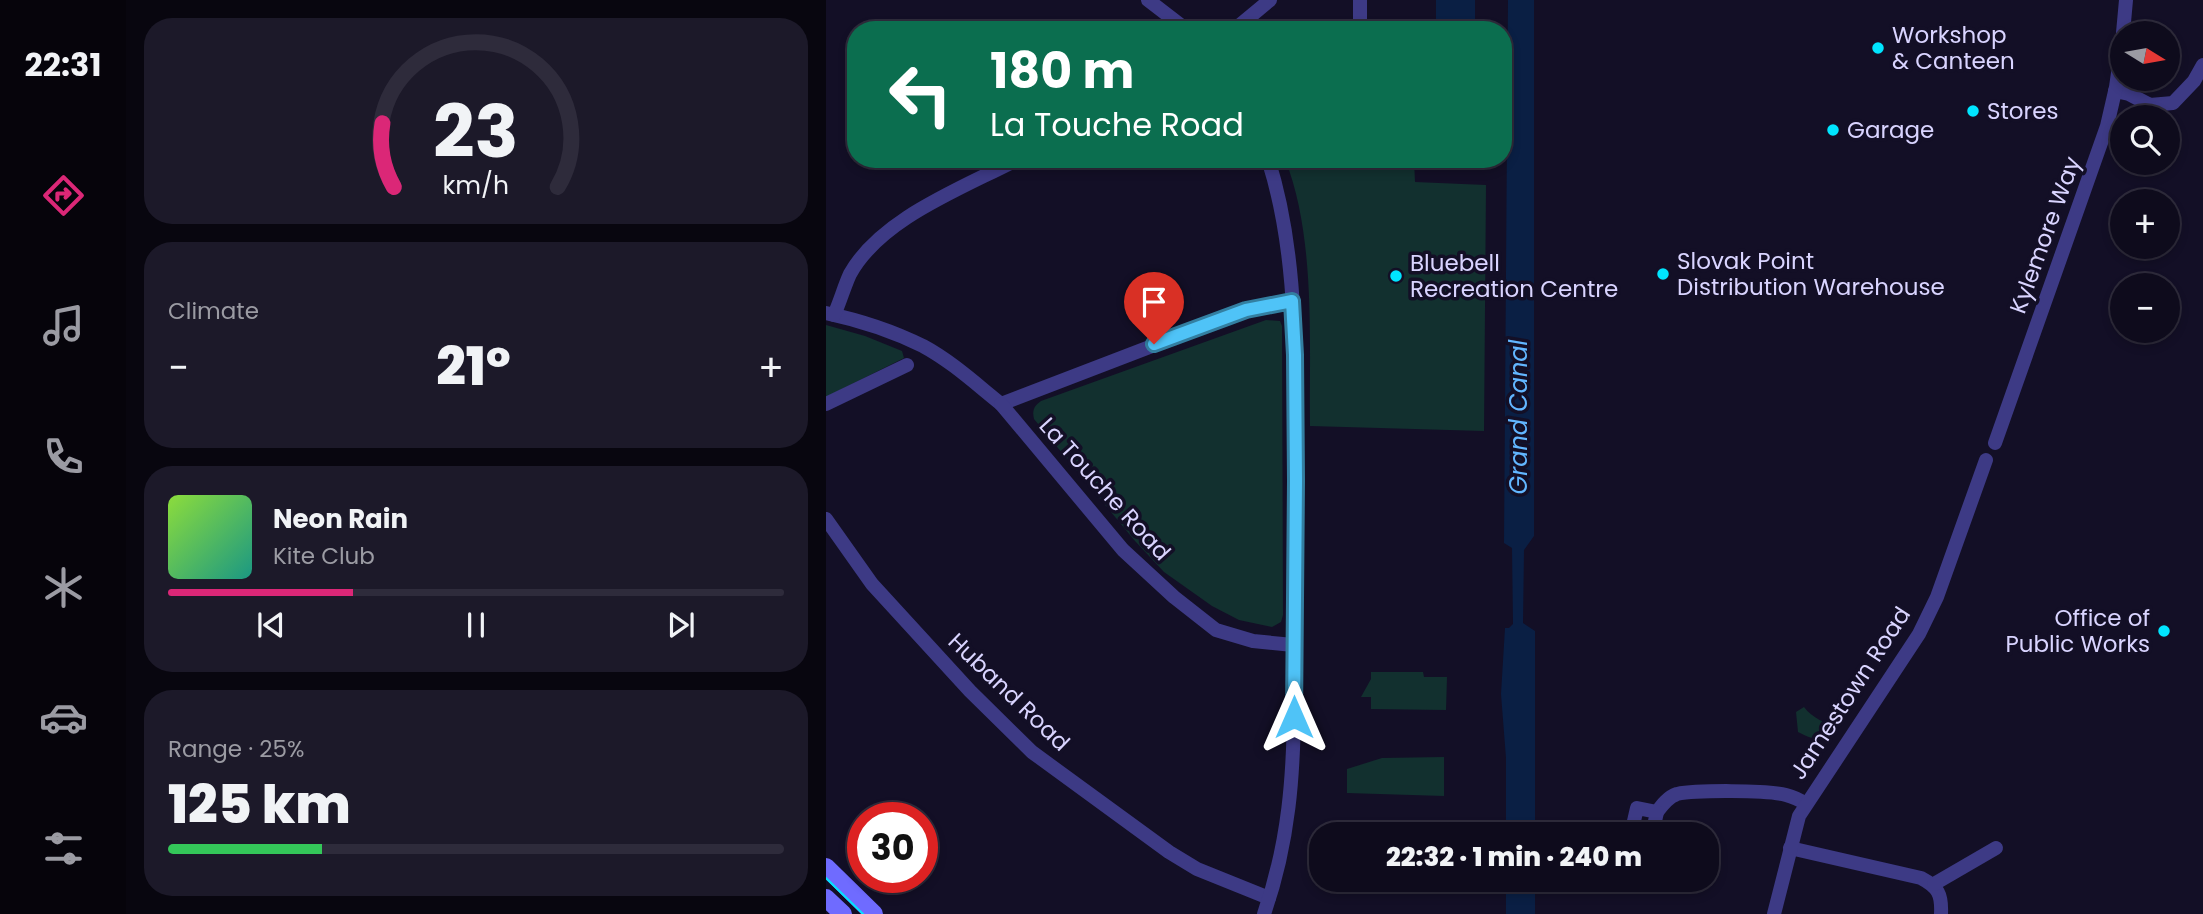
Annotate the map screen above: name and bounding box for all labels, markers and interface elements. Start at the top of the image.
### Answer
place label: Workshop & Canteen [1892,19,2015,77]
north arrow [2110,21,2180,91]
map controls [2110,21,2180,343]
text: 180 m [990,37,1134,105]
marker: Workshop & Canteen [1870,40,1886,56]
text: 22:31 [24,42,102,87]
icon: left [875,49,966,140]
text: 23 [433,81,519,182]
place label: Stores [1987,95,2058,127]
text: La Touche Road [990,102,1244,147]
marker: Stores [1965,103,1981,119]
button: search [2110,105,2180,175]
place label: Garage [1847,114,1934,146]
marker: Garage [1825,122,1841,138]
street label: Kylemore Way [2002,152,2088,318]
text: km/h [443,168,509,203]
icon: directions [39,171,88,220]
button: + [2110,189,2180,259]
place label: Slovak Point Distribution Warehouse [1677,245,1945,303]
place label: Bluebell Recreation Centre [1410,247,1618,305]
marker: Slovak Point Distribution Warehouse [1655,266,1671,282]
marker: Bluebell Recreation Centre [1388,268,1404,284]
pin [1124,272,1184,344]
button: − [2110,273,2180,343]
icon: arrive [1135,283,1173,321]
text: Climate [168,295,259,327]
icon: music [39,301,88,350]
text: 21° [436,330,511,403]
water label: Grand Canal [1502,339,1535,494]
text: − [168,341,189,394]
text: + [758,341,784,394]
street label: La Touche Road [1032,411,1178,567]
icon: phone [39,432,88,481]
text: Neon Rain [273,501,408,537]
text: Kite Club [273,540,375,572]
icon: climate [39,563,88,612]
street label: Jamestown Road [1782,600,1918,786]
place label: Office of Public Works [2005,602,2150,660]
icon: previous [252,606,290,644]
icon: pause [457,606,495,644]
icon: next [662,606,700,644]
marker: Office of Public Works [2156,623,2172,639]
street label: Huband Road [941,626,1077,758]
position arrow [1257,680,1331,754]
icon: car [39,693,88,742]
text: Range · 25% [168,733,304,765]
text: 125 km [168,768,351,841]
speed limit sign: 30 [847,802,938,893]
icon: filters [39,824,88,873]
text: 22:32 · 1 min · 240 m [1386,839,1642,875]

